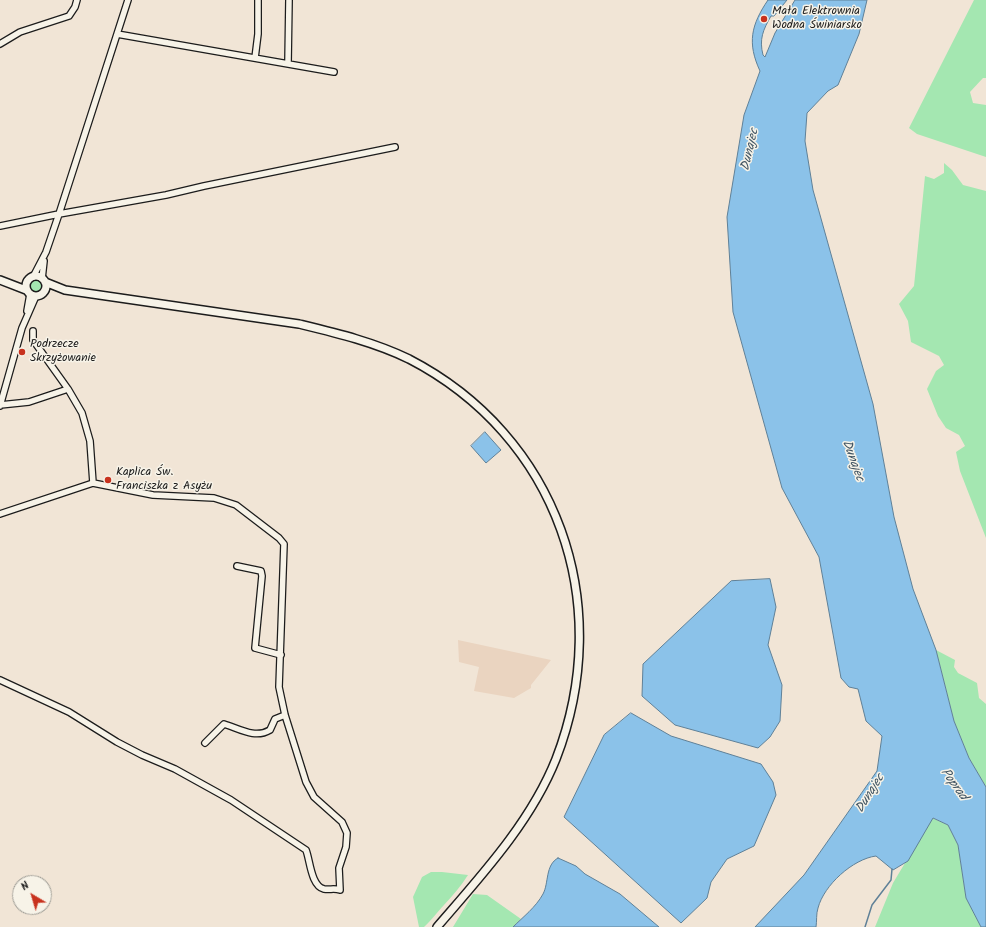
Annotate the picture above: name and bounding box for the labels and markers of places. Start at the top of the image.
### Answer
place label: Mała Elektrownia Wodna Świniarsko [772,5,862,33]
marker: Mała Elektrownia Wodna Świniarsko [759,14,769,24]
place label: Podrzecze Skrzyżowanie [30,338,96,366]
marker: Podrzecze Skrzyżowanie [17,347,27,357]
place label: Kaplica Św. Franciszka z Asyżu [116,466,212,494]
marker: Kaplica Św. Franciszka z Asyżu [103,475,113,485]

